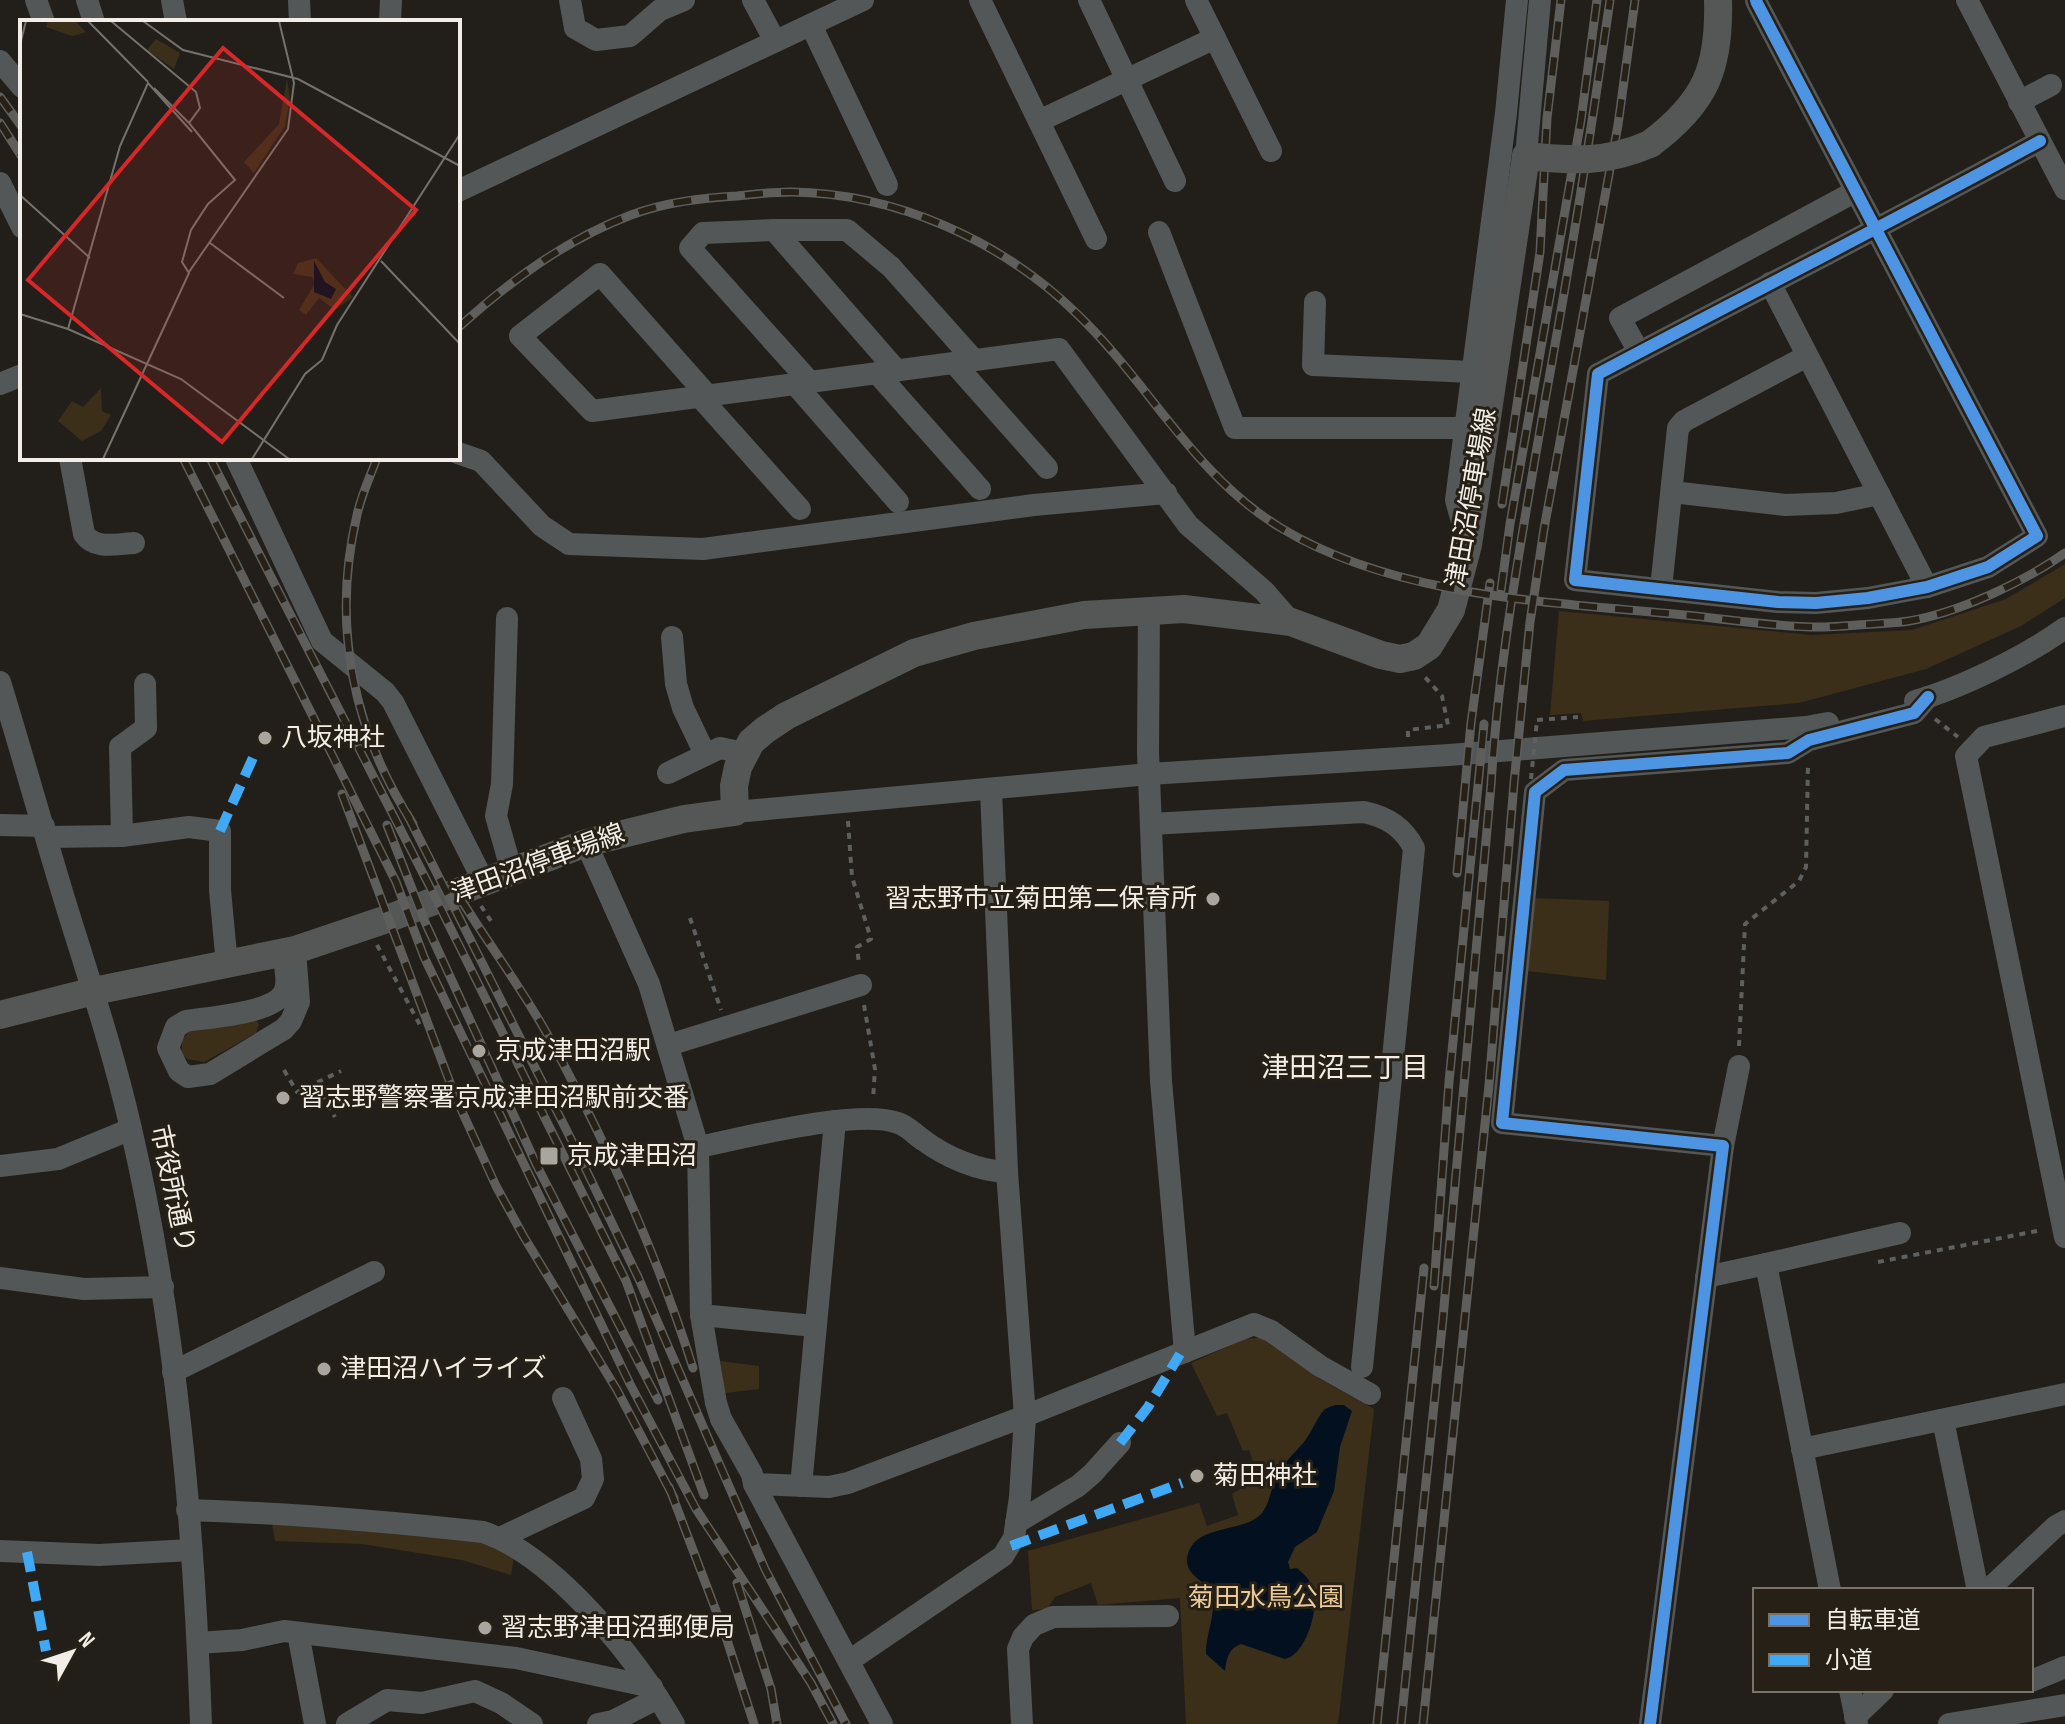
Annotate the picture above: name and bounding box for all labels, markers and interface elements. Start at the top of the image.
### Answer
inset map [20,20,460,460]
street label: 津田沼停車場線 [1441,406,1503,590]
place label: 八坂神社 [281,723,385,754]
marker: 八坂神社 [256,729,274,747]
street label: 津田沼停車場線 [447,818,629,910]
place label: 習志野市立菊田第二保育所 [885,884,1197,915]
marker: 習志野市立菊田第二保育所 [1204,890,1222,908]
place label: 京成津田沼駅 [495,1036,651,1067]
marker: 京成津田沼駅 [470,1042,488,1060]
district label: 津田沼三丁目 [1261,1052,1429,1085]
place label: 習志野警察署京成津田沼駅前交番 [299,1083,689,1114]
marker: 習志野警察署京成津田沼駅前交番 [274,1089,292,1107]
street label: 市役所通り [143,1122,201,1256]
place label: 京成津田沼 [567,1141,697,1172]
marker: 京成津田沼 [538,1145,560,1167]
place label: 津田沼ハイライズ [340,1354,547,1385]
marker: 津田沼ハイライズ [315,1360,333,1378]
place label: 菊田神社 [1213,1461,1317,1492]
marker: 菊田神社 [1188,1467,1206,1485]
park label: 菊田水鳥公園 [1188,1583,1344,1614]
legend [1753,1588,2033,1692]
text: 自転車道 [1825,1606,1921,1635]
north arrow [32,1612,112,1692]
place label: 習志野津田沼郵便局 [501,1613,735,1644]
marker: 習志野津田沼郵便局 [476,1619,494,1637]
text: N [72,1627,100,1653]
text: 小道 [1825,1646,1873,1675]

